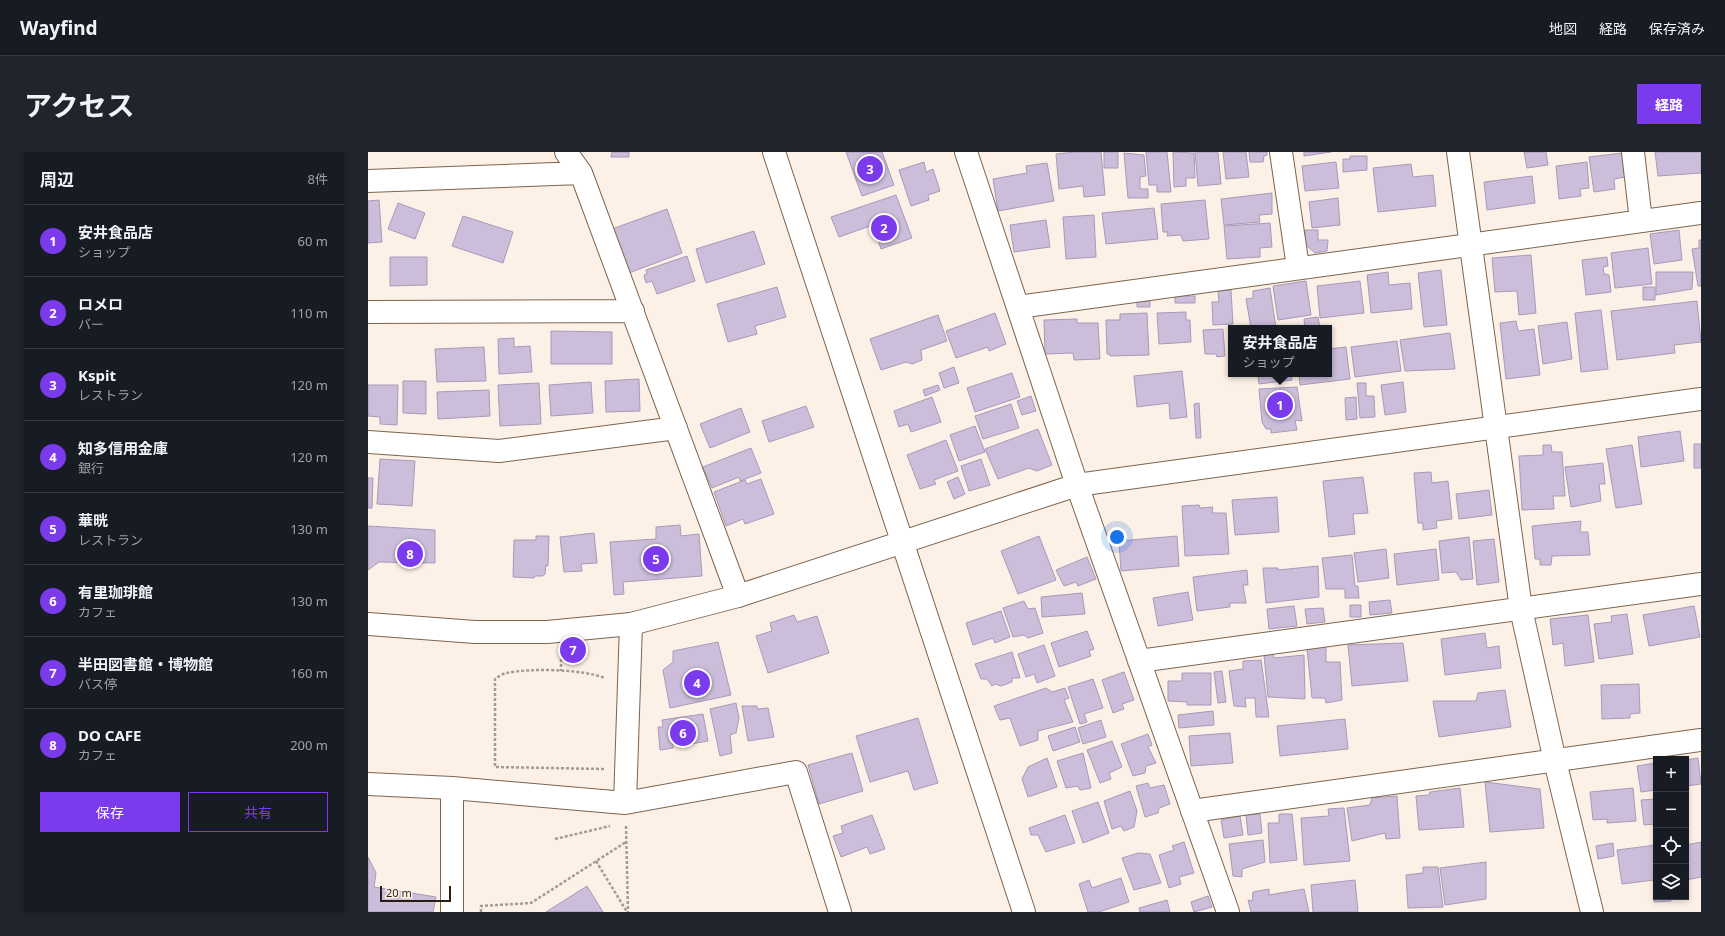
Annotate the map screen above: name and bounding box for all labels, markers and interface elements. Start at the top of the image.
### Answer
text: Wayfind [20,15,98,41]
text: 地図 [1549,19,1577,38]
text: 経路 [1599,19,1627,38]
text: 保存済み [1649,19,1705,38]
button: 経路 [1637,84,1701,124]
text: アクセス [24,86,135,124]
pin: 3 [857,154,883,184]
text: 周辺 [40,168,74,191]
text: 8件 [308,170,328,188]
pin: 2 [871,213,897,243]
text: 安井食品店 [78,222,153,242]
text: 1 [49,232,57,250]
text: 60 m [298,232,328,250]
text: ショップ [78,243,130,261]
text: ロメロ [78,294,123,314]
text: 2 [49,304,57,322]
text: 110 m [290,304,328,322]
text: バー [78,315,104,333]
popup [1228,325,1332,377]
text: 安井食品店 [1242,332,1318,352]
text: ショップ [1242,353,1295,371]
text: Kspit [78,365,116,385]
text: 3 [49,376,57,394]
text: 120 m [290,376,328,394]
text: レストラン [78,386,143,404]
pin: 1 [1267,390,1293,420]
text: 知多信用金庫 [78,438,168,458]
text: 4 [49,448,57,466]
text: 120 m [290,448,328,466]
text: 銀行 [78,459,104,477]
text: 華晄 [78,510,108,530]
text: 5 [49,520,57,538]
text: 130 m [290,520,328,538]
your location [1107,527,1127,547]
text: レストラン [78,531,143,549]
pin: 8 [397,539,423,569]
pin: 5 [643,544,669,574]
text: 有里珈琲館 [78,582,153,602]
text: 6 [49,592,57,610]
text: 130 m [290,592,328,610]
text: カフェ [78,603,117,621]
pin: 7 [560,635,586,665]
text: 半田図書館・博物館 [78,654,213,674]
text: 7 [49,664,57,682]
text: 160 m [290,664,328,682]
pin: 4 [684,668,710,698]
text: バス停 [78,675,117,693]
pin: 6 [670,718,696,748]
text: DO CAFE [78,725,141,745]
text: 8 [49,736,57,754]
text: 200 m [290,736,328,754]
text: カフェ [78,746,117,764]
map controls [1653,756,1689,900]
button: + [1653,756,1689,792]
button: 保存 [40,792,180,832]
button: 共有 [188,792,328,832]
button: − [1653,792,1689,828]
button: locate [1653,828,1689,864]
button: layers [1653,864,1689,900]
scale bar [380,884,451,903]
text: 20 m [386,885,412,900]

